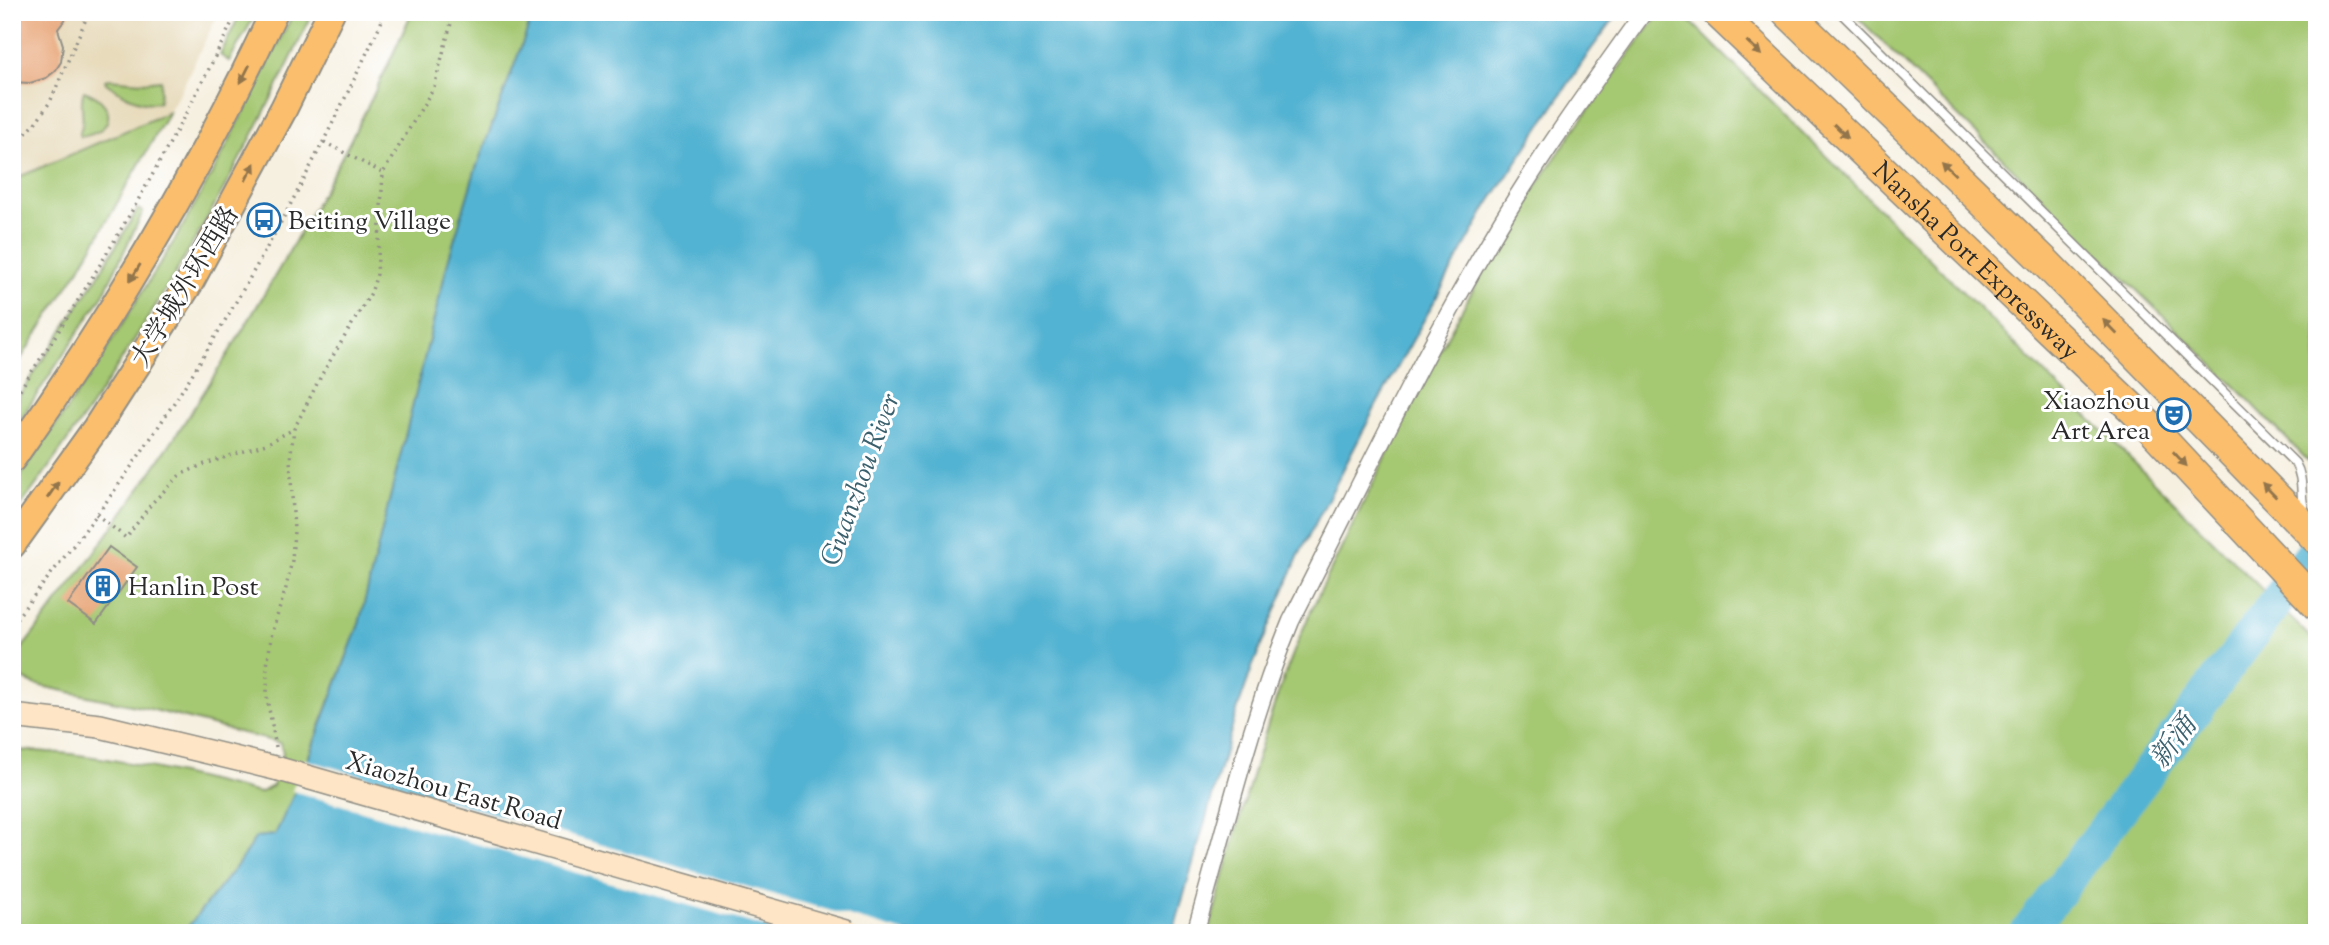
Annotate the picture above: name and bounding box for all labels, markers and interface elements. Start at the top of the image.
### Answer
one-way arrow [1745,40,1762,56]
one-way arrow [239,64,250,84]
one-way arrow [1832,123,1849,140]
street label: Nansha Port Expressway [1863,154,2087,370]
one-way arrow [1940,160,1957,176]
one-way arrow [244,162,256,182]
street label: 大学城外环西路 [123,200,249,375]
bus stop icon: Beiting Village [245,201,283,239]
place label: Beiting Village [288,204,451,241]
one-way arrow [129,263,141,282]
one-way arrow [2101,319,2118,336]
place label: Xiaozhou Art Area [2043,384,2150,451]
water label: Guanzhou River [812,388,912,572]
theatre icon: Xiaozhou Art Area [2155,396,2193,434]
one-way arrow [2172,451,2189,468]
one-way arrow [46,481,60,499]
one-way arrow [2261,482,2277,498]
building icon: Hanlin Post [84,567,122,605]
place label: Hanlin Post [128,570,258,607]
water label: 新涌 [2142,706,2209,777]
street label: Xiaozhou East Road [341,744,566,841]

